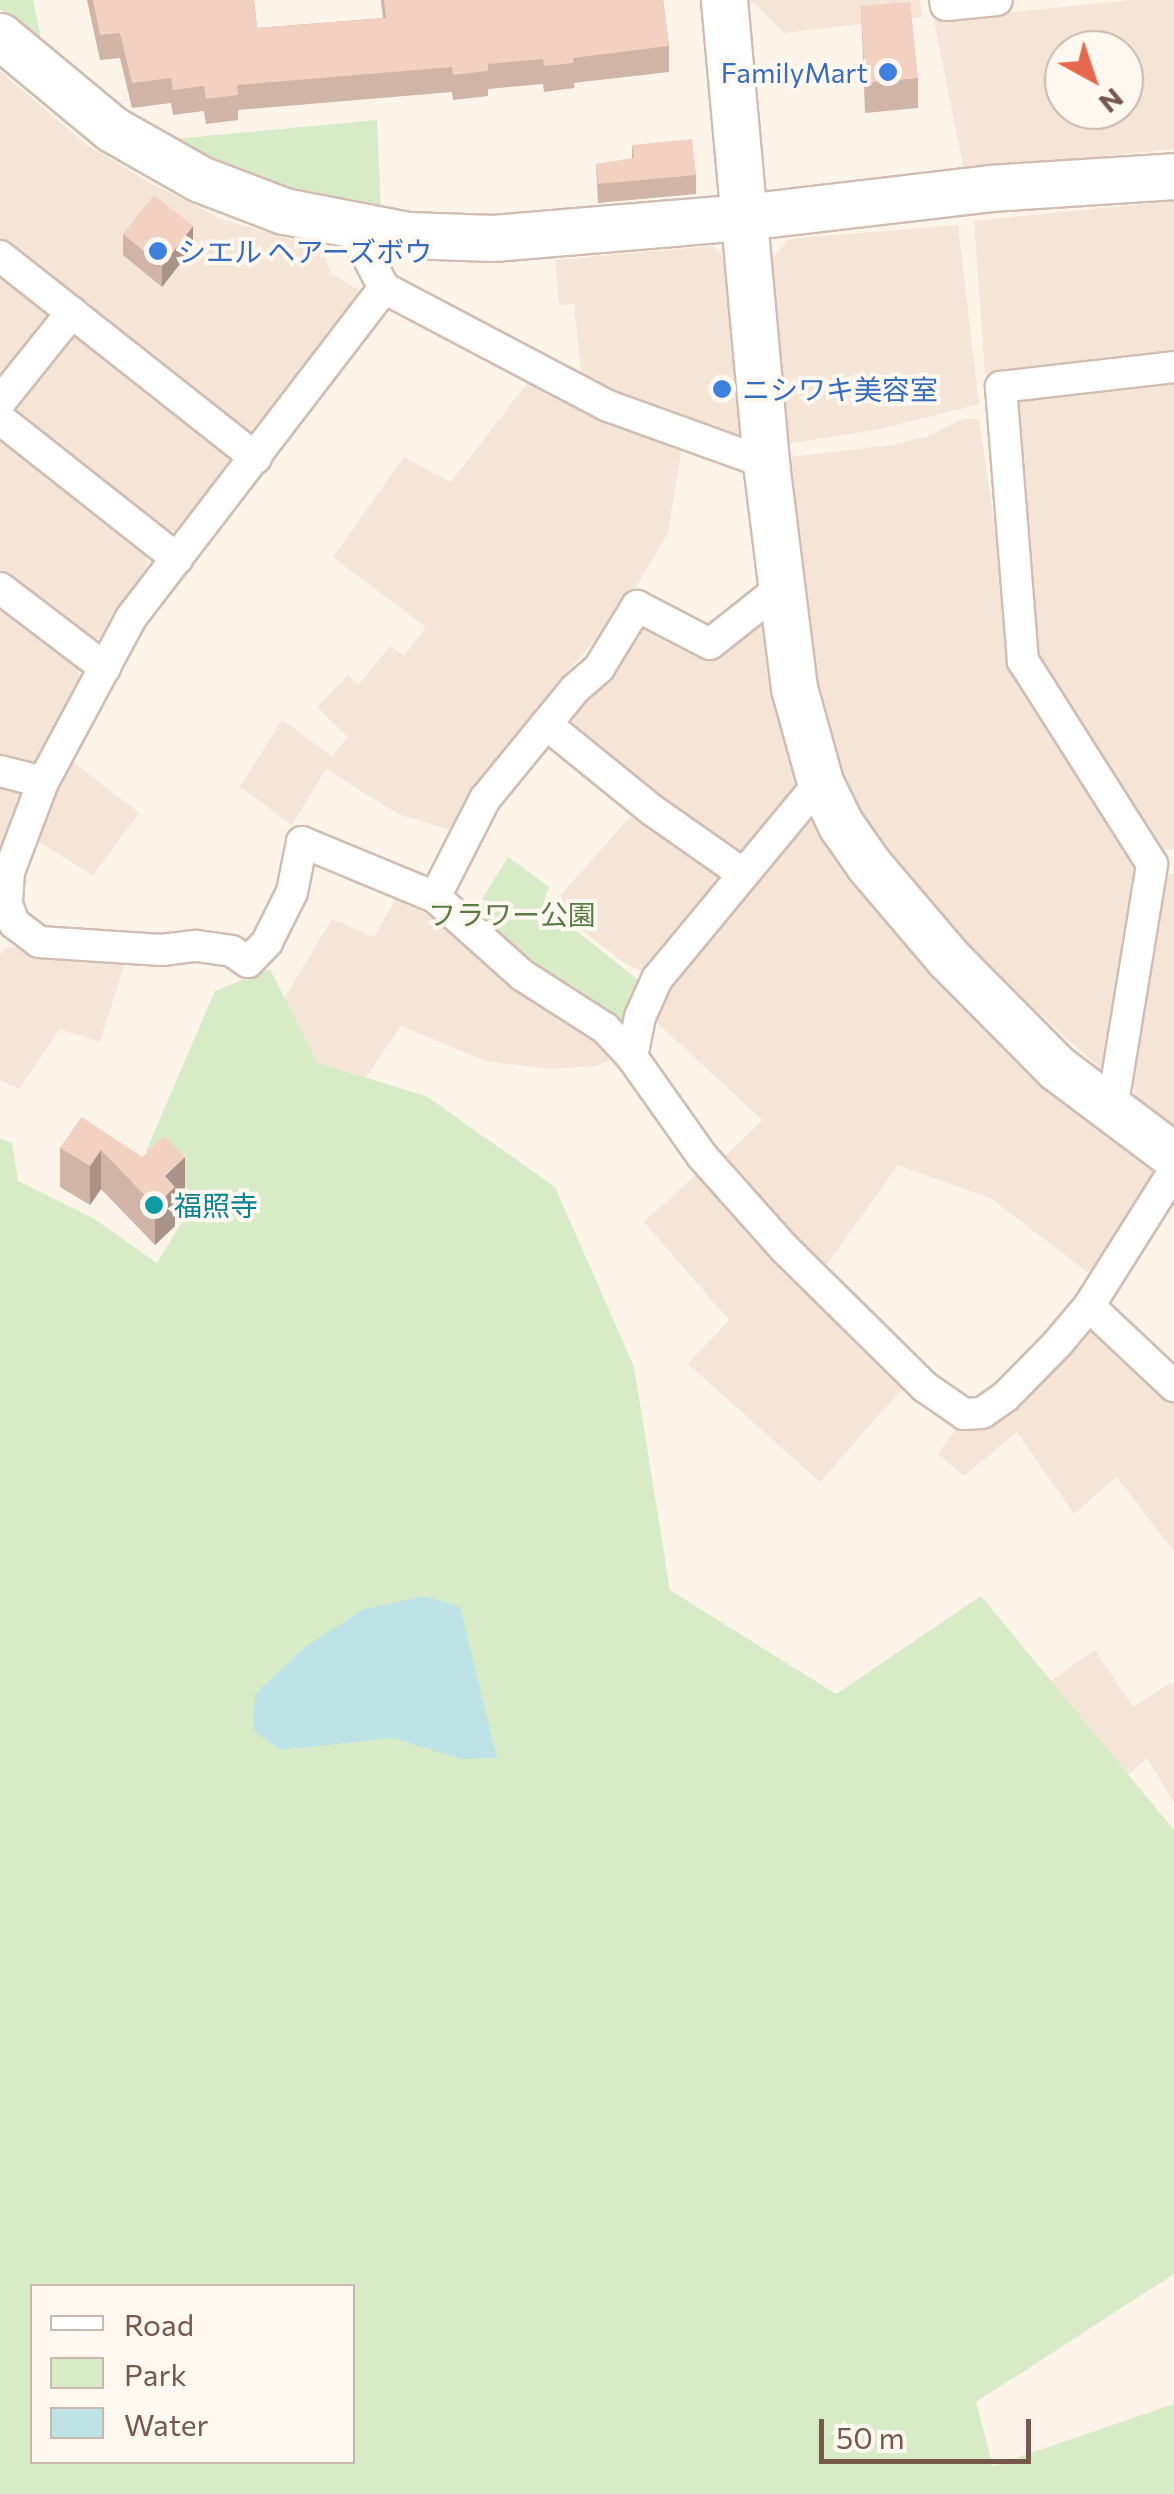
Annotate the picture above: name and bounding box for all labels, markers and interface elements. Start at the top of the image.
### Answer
north arrow [1044,30,1144,130]
place label: FamilyMart [721,55,868,89]
marker: FamilyMart [877,61,899,83]
text: N [1093,82,1131,121]
place label: シエル ヘアーズボウ [178,234,434,268]
marker: シエル ヘアーズボウ [147,240,169,262]
place label: ニシワキ美容室 [742,372,938,406]
marker: ニシワキ美容室 [711,378,733,400]
park label: フラワー公園 [428,897,596,931]
place label: 福照寺 [174,1188,258,1222]
marker: 福照寺 [143,1194,165,1216]
legend [30,2284,355,2464]
text: Road [124,2305,194,2342]
text: Park [124,2355,187,2392]
scale bar [824,2399,1036,2461]
text: Water [124,2405,209,2442]
text: 50 m [836,2418,905,2455]

